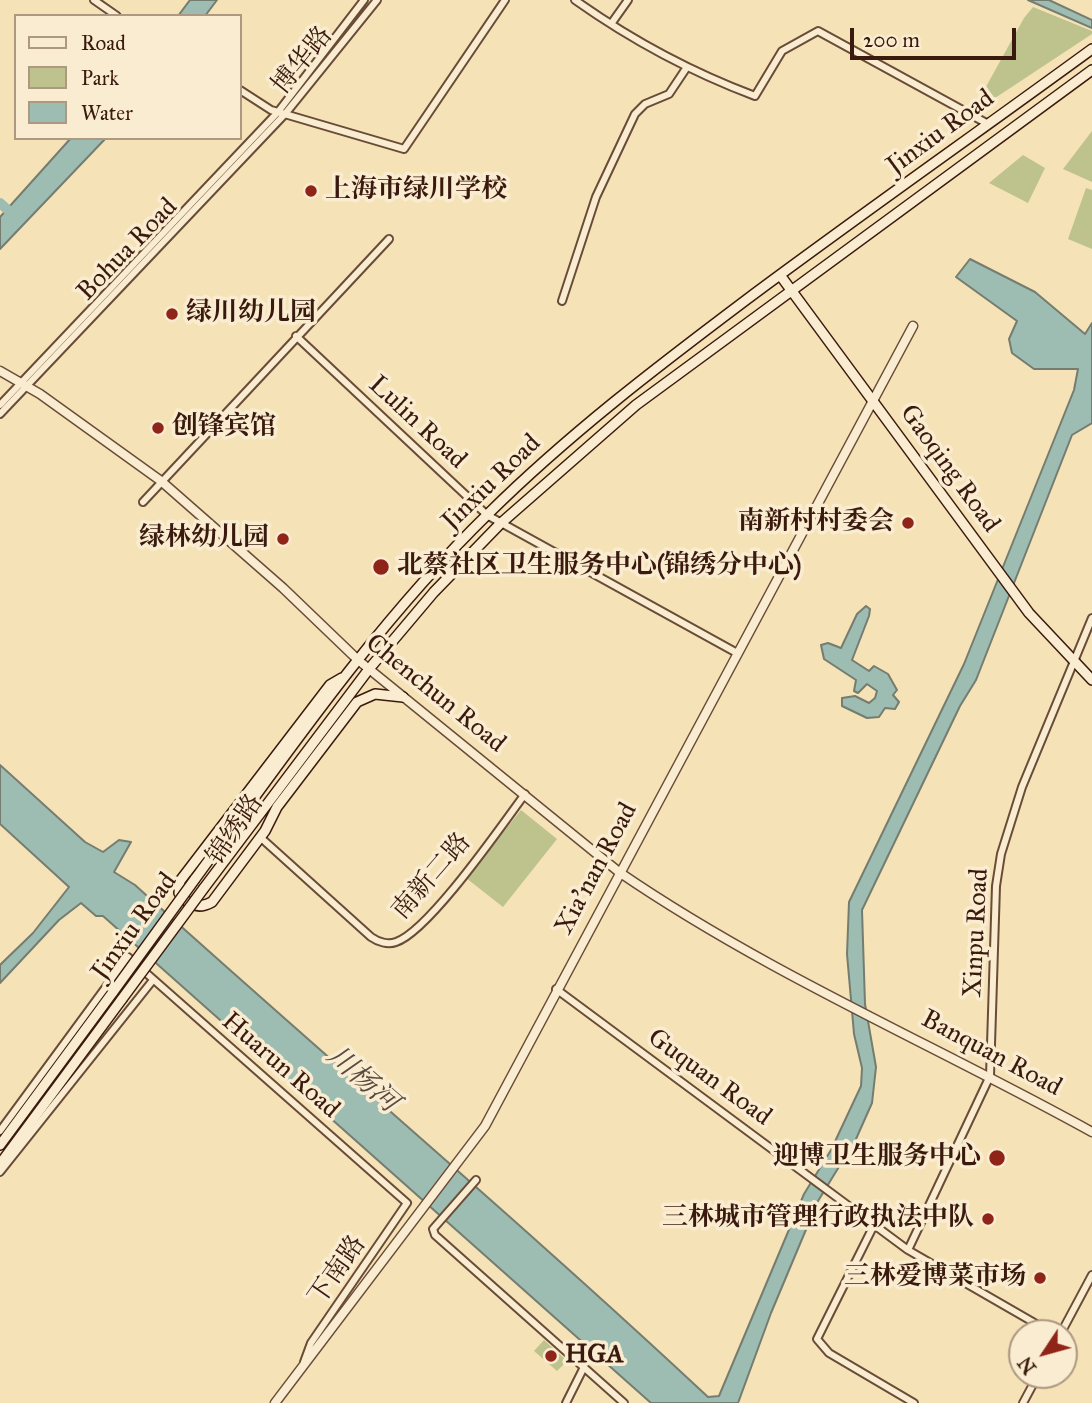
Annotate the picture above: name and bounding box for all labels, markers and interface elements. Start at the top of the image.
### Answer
legend [14,14,242,140]
scale bar [854,14,1020,58]
street label: 博华路 [266,21,340,101]
text: 200 m [863,27,920,53]
text: Road [81,30,126,56]
text: Park [81,65,119,91]
street label: Jinxiu Road [881,84,1001,182]
text: Water [81,100,133,126]
place label: 上海市绿川学校 [325,175,507,207]
marker: 上海市绿川学校 [303,183,319,199]
street label: Bohua Road [71,192,185,308]
place label: 绿川幼儿园 [186,298,316,330]
marker: 绿川幼儿园 [164,306,180,322]
street label: Lulin Road [362,370,472,476]
street label: Gaoqing Road [892,399,1006,539]
place label: 创锋宾馆 [172,412,276,444]
marker: 创锋宾馆 [150,420,166,436]
street label: Jinxiu Road [436,428,548,538]
place label: 南新村村委会 [738,507,894,539]
marker: 南新村村委会 [900,515,916,531]
place label: 绿林幼儿园 [139,523,269,555]
marker: 绿林幼儿园 [275,531,291,547]
place label: 北蔡社区卫生服务中心(锦绣分中心) [397,551,802,583]
marker: 北蔡社区卫生服务中心(锦绣分中心) [371,557,391,577]
street label: Chenchun Road [359,628,511,760]
street label: 锦绣路 [201,789,271,871]
street label: Xia'nan Road [549,798,645,940]
street label: 南新二路 [386,828,478,926]
street label: Jinxiu Road [86,867,184,987]
street label: Xinpu Road [958,868,996,998]
street label: Banquan Road [915,1004,1067,1104]
street label: Huarun Road [215,1006,345,1126]
street label: Guquan Road [641,1023,777,1133]
water label: 川杨河 [319,1040,405,1120]
place label: 迎博卫生服务中心 [773,1142,981,1174]
marker: 迎博卫生服务中心 [987,1148,1007,1168]
place label: 三林城市管理行政执法中队 [662,1203,974,1235]
marker: 三林城市管理行政执法中队 [980,1211,996,1227]
street label: 下南路 [303,1230,373,1312]
place label: 三林爱博菜市场 [844,1262,1026,1294]
marker: 三林爱博菜市场 [1032,1270,1048,1286]
north arrow [1008,1319,1078,1389]
place label: HGA [565,1340,624,1372]
marker: HGA [543,1348,559,1364]
text: N [1013,1352,1041,1379]

